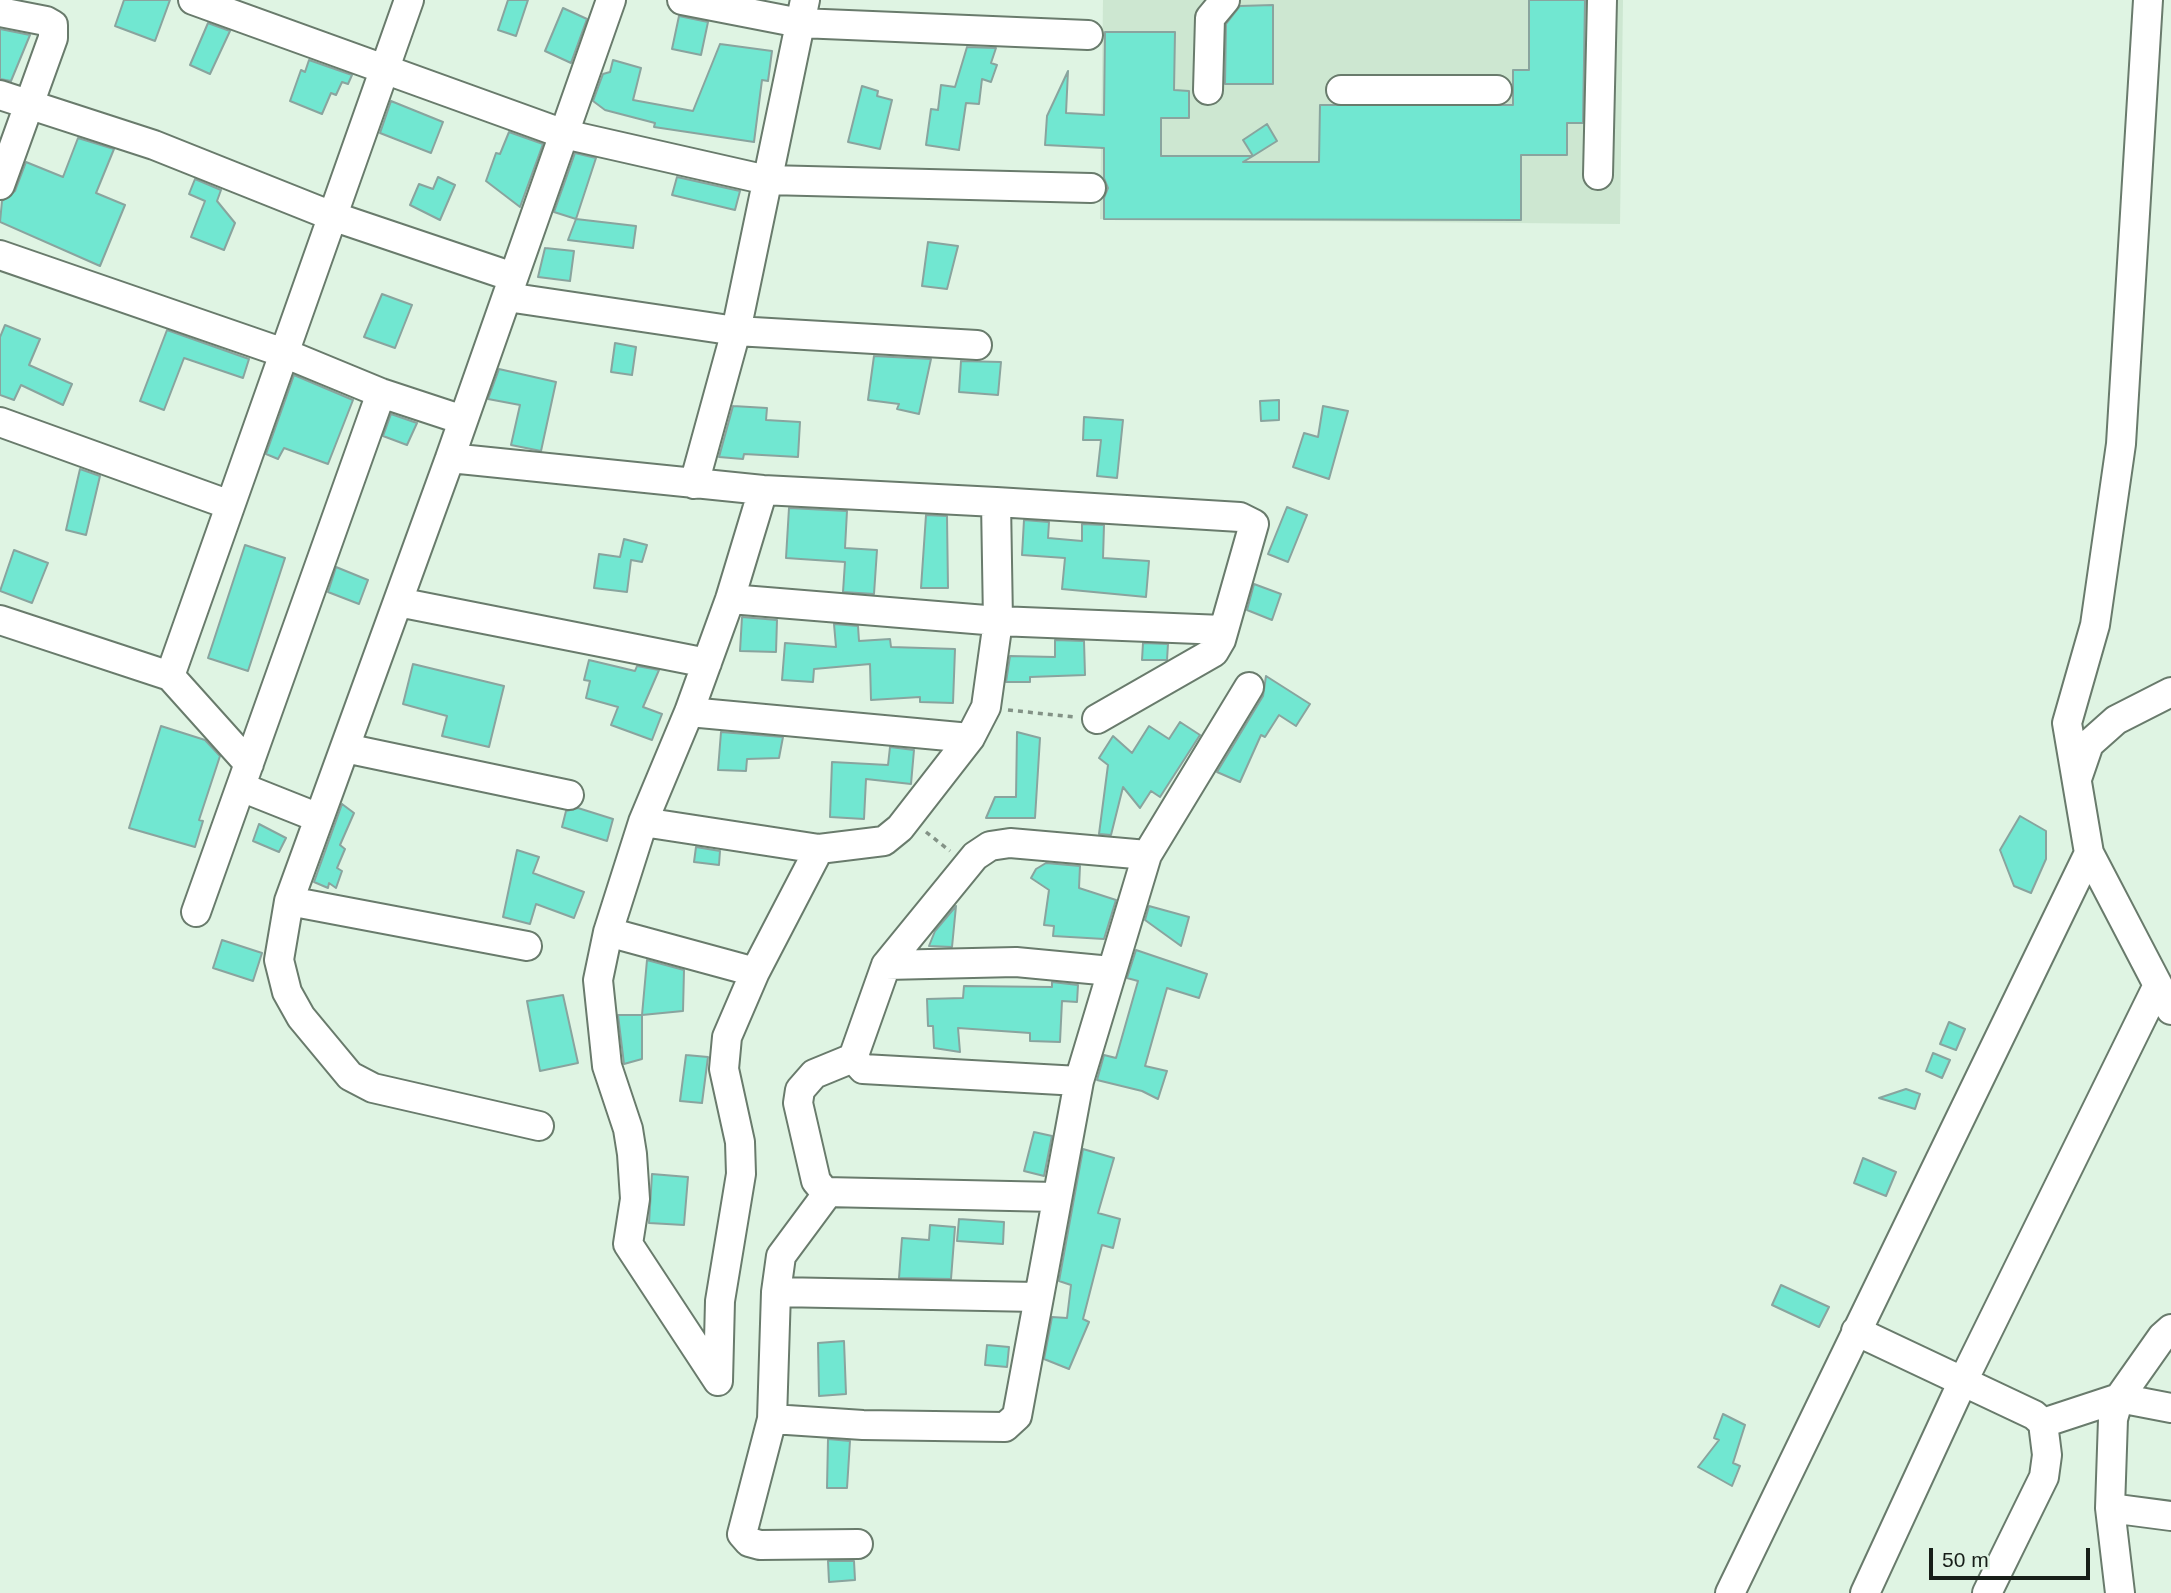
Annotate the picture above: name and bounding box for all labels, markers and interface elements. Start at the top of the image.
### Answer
scale bar [1933,1534,2094,1578]
text: 50 m [1942,1548,1989,1571]

